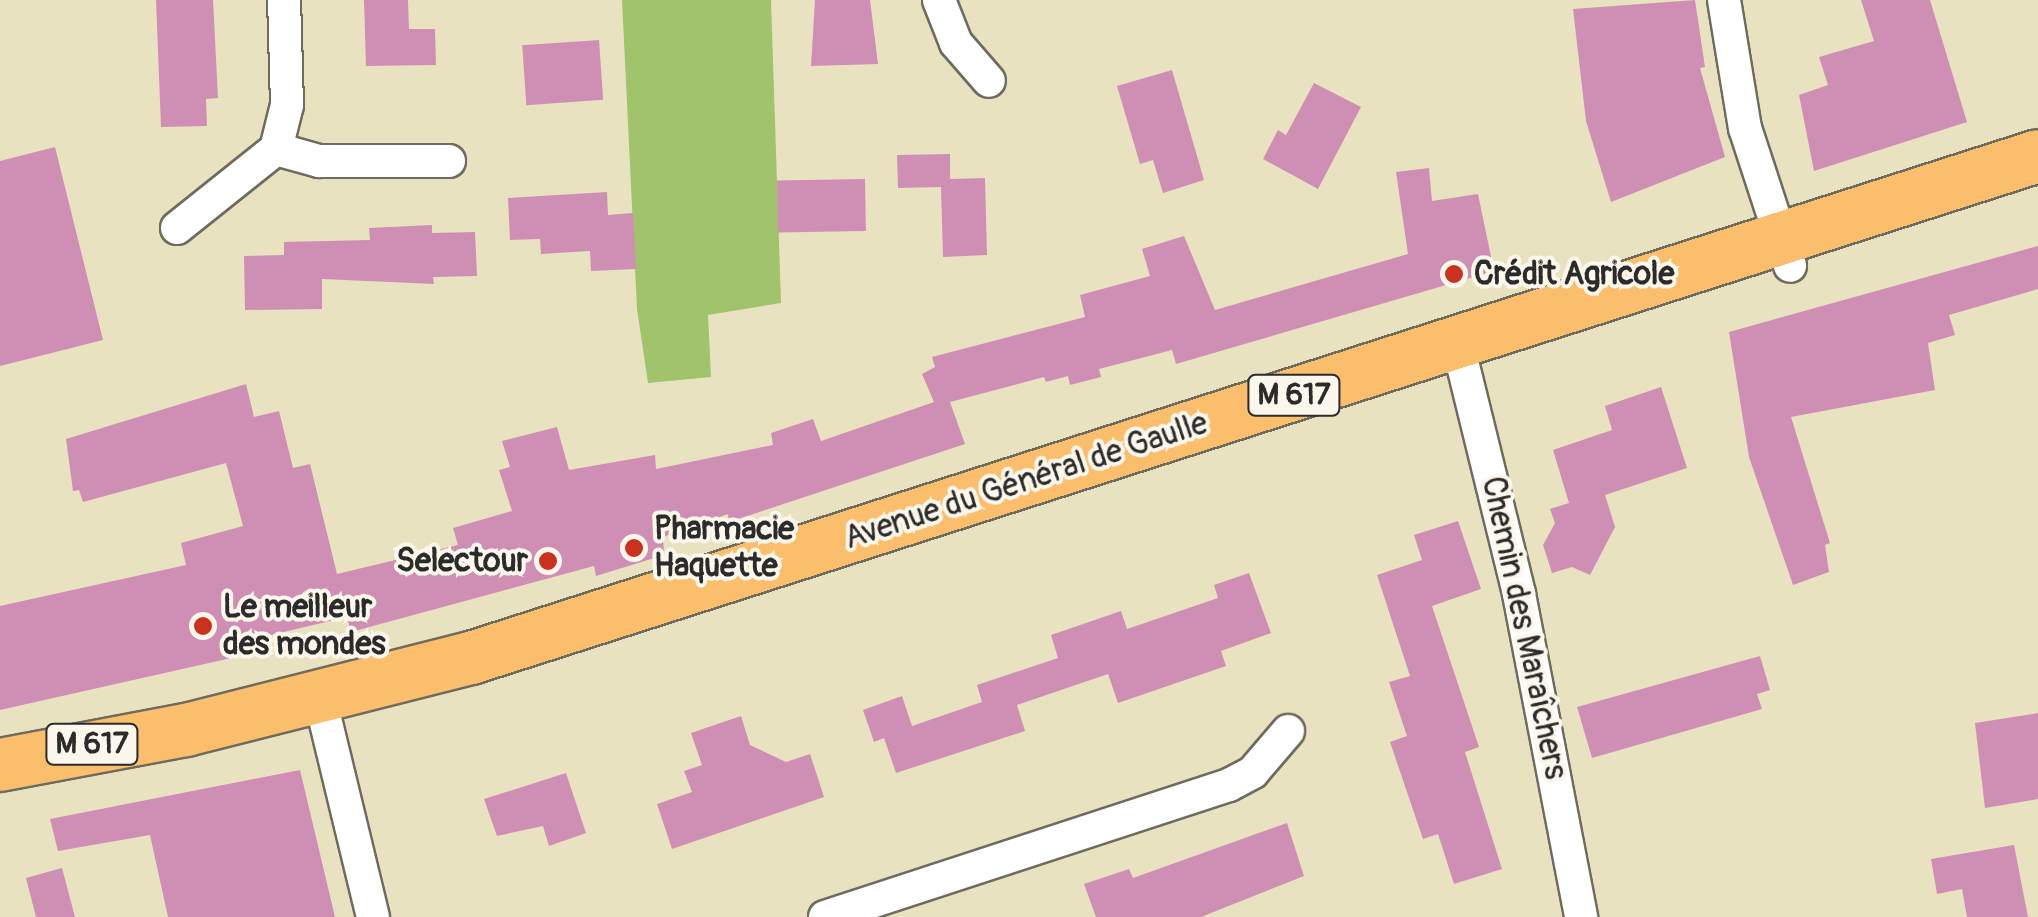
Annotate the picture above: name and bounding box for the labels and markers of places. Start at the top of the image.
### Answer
place label: Crédit Agricole [1474,255,1674,293]
marker: Crédit Agricole [1443,263,1465,285]
place label: Pharmacie Haquette [654,511,794,586]
marker: Pharmacie Haquette [623,537,645,559]
place label: Selectour [396,542,528,580]
marker: Selectour [537,550,559,572]
place label: Le meilleur des mondes [223,589,385,664]
marker: Le meilleur des mondes [192,615,214,637]

